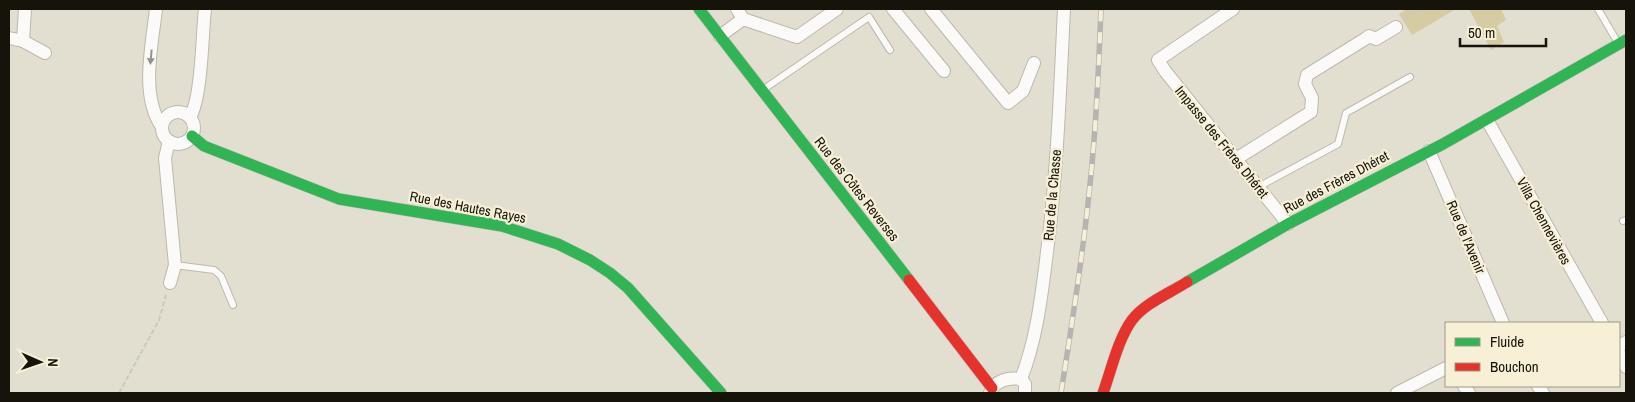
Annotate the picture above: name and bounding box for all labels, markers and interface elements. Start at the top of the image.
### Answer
scale bar [1460,15,1546,47]
text: 50 m [1468,22,1495,43]
one-way arrow [147,50,155,66]
street label: Impasse des Frères Dhéret [1171,82,1273,202]
street label: Rue des Côtes Reverses [811,133,904,245]
street label: Rue des Frères Dhéret [1280,147,1392,217]
street label: Rue de la Chasse [1039,149,1065,241]
street label: Villa Chennevières [1513,174,1575,268]
street label: Rue des Hautes Rayes [408,187,528,227]
street label: Rue de l'Avenir [1442,198,1490,277]
legend [1445,322,1620,387]
text: Fluide [1490,331,1524,352]
north arrow [15,337,65,387]
text: Bouchon [1490,356,1539,377]
text: N [44,358,62,367]

